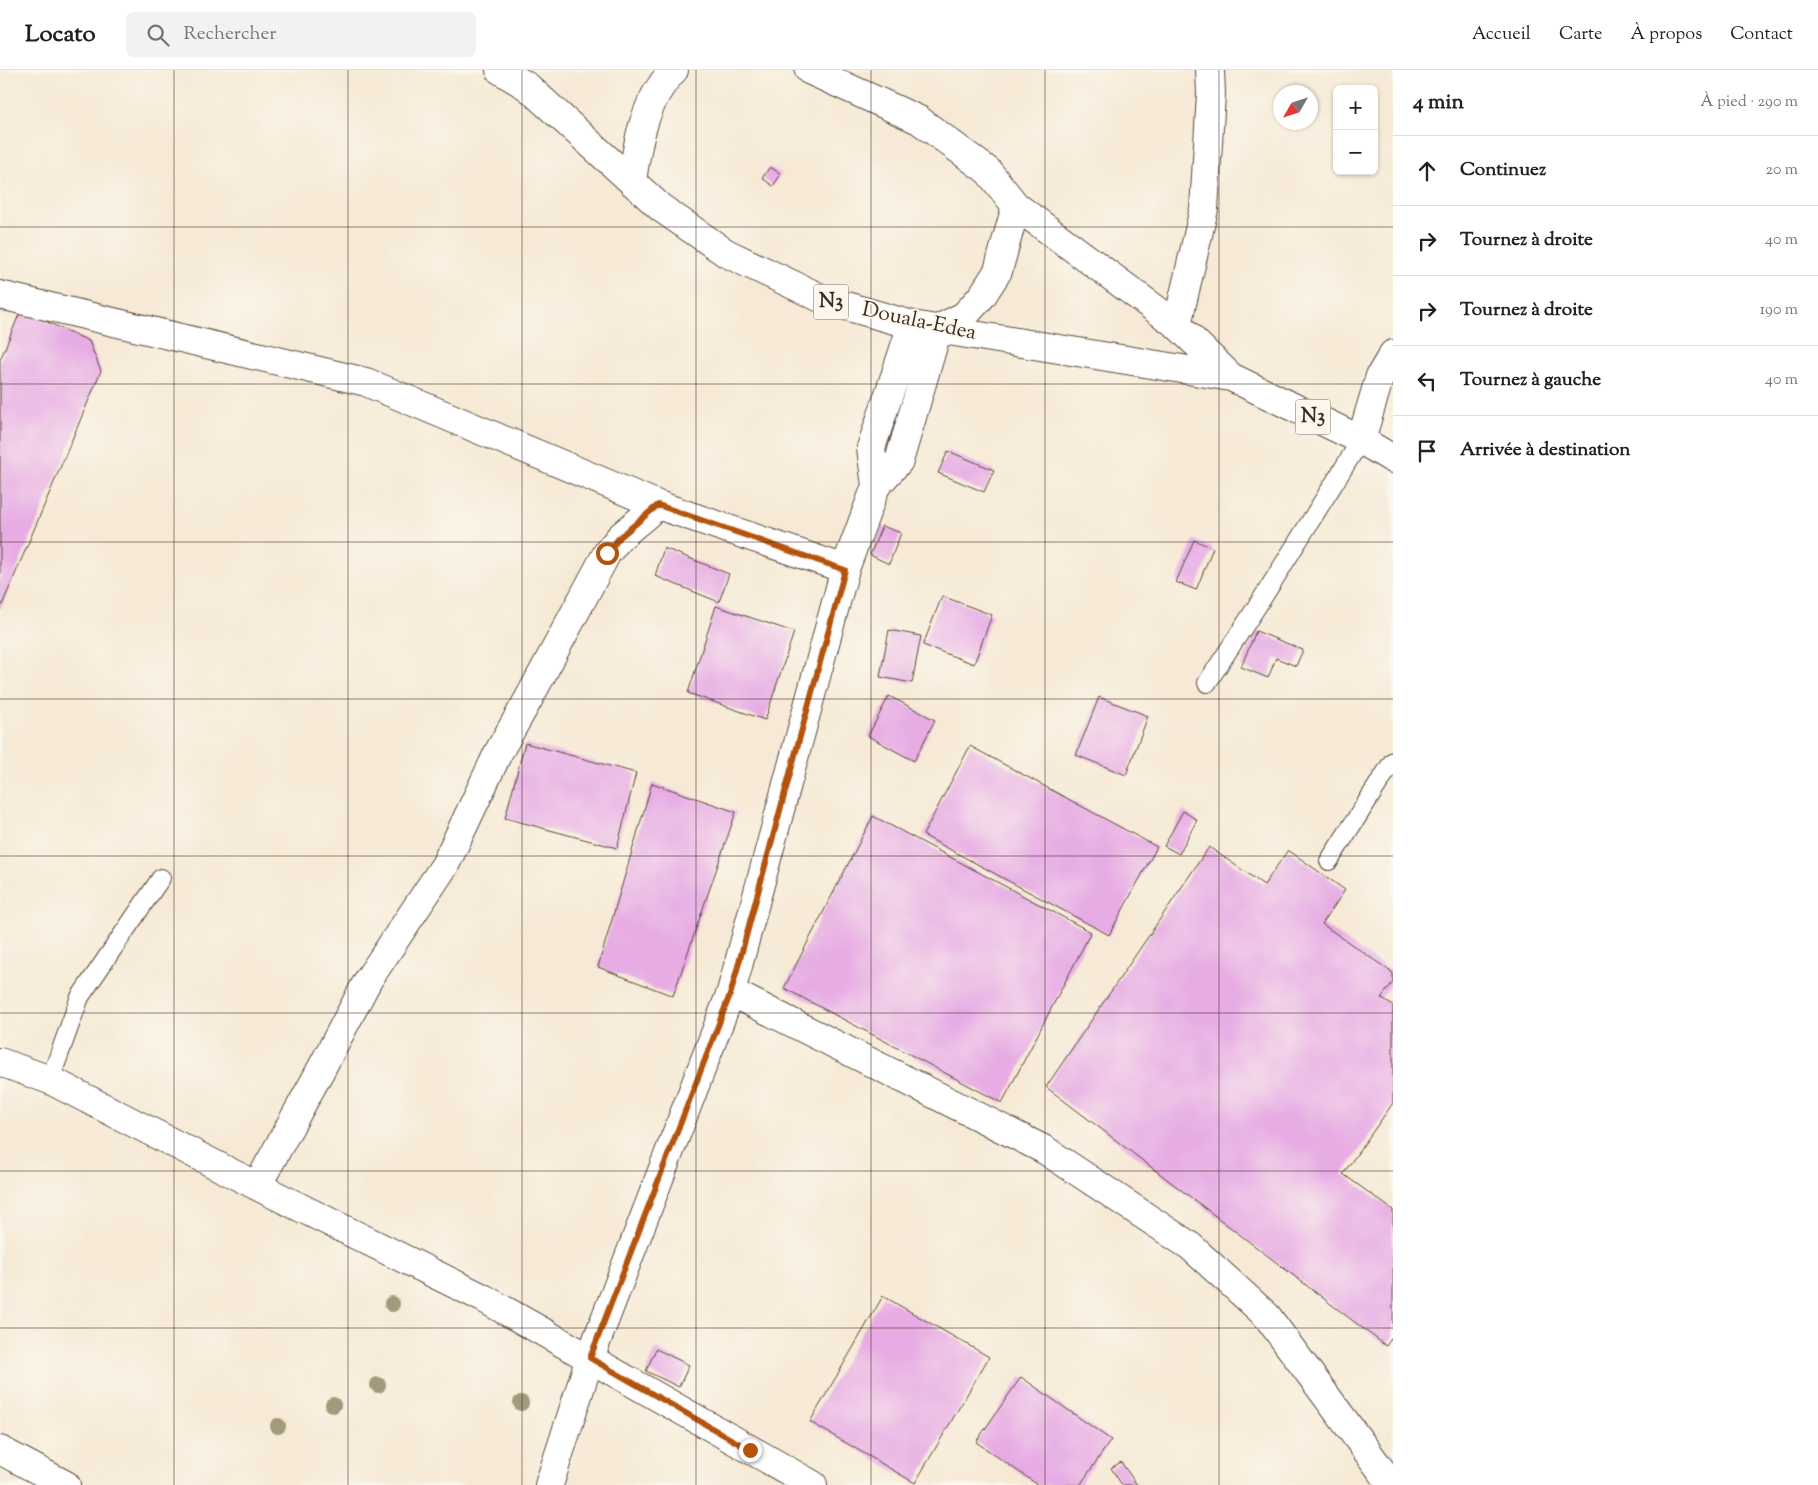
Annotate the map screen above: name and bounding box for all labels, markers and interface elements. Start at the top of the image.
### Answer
search box [126,12,476,57]
text: Locato [25,18,96,52]
icon: search [144,21,172,49]
text: Rechercher [184,21,276,48]
text: Accueil [1472,22,1531,48]
text: Carte [1559,22,1603,48]
text: À propos [1631,22,1702,48]
text: Contact [1730,22,1793,48]
north arrow [1273,85,1318,130]
map controls [1333,85,1378,175]
button: + [1333,85,1378,130]
text: 4 min [1413,88,1464,118]
text: À pied · 290 m [1701,91,1798,114]
button: − [1333,130,1378,175]
icon: ahead [1413,157,1441,185]
text: Continuez [1460,157,1546,184]
text: 20 m [1765,159,1798,182]
icon: right [1413,227,1441,255]
text: Tournez à droite [1460,227,1593,254]
text: 40 m [1765,229,1798,252]
road number: N3 [814,284,848,320]
street label: Douala-Edea [859,295,979,349]
icon: right [1413,297,1441,325]
text: Tournez à droite [1460,297,1593,324]
text: 190 m [1760,299,1798,322]
icon: left [1413,367,1441,395]
text: Tournez à gauche [1460,367,1601,394]
text: 40 m [1765,369,1798,392]
road number: N3 [1296,400,1330,434]
icon: arrive [1413,437,1441,465]
text: Arrivée à destination [1460,437,1631,464]
route start [596,542,619,565]
route end [739,1439,762,1462]

